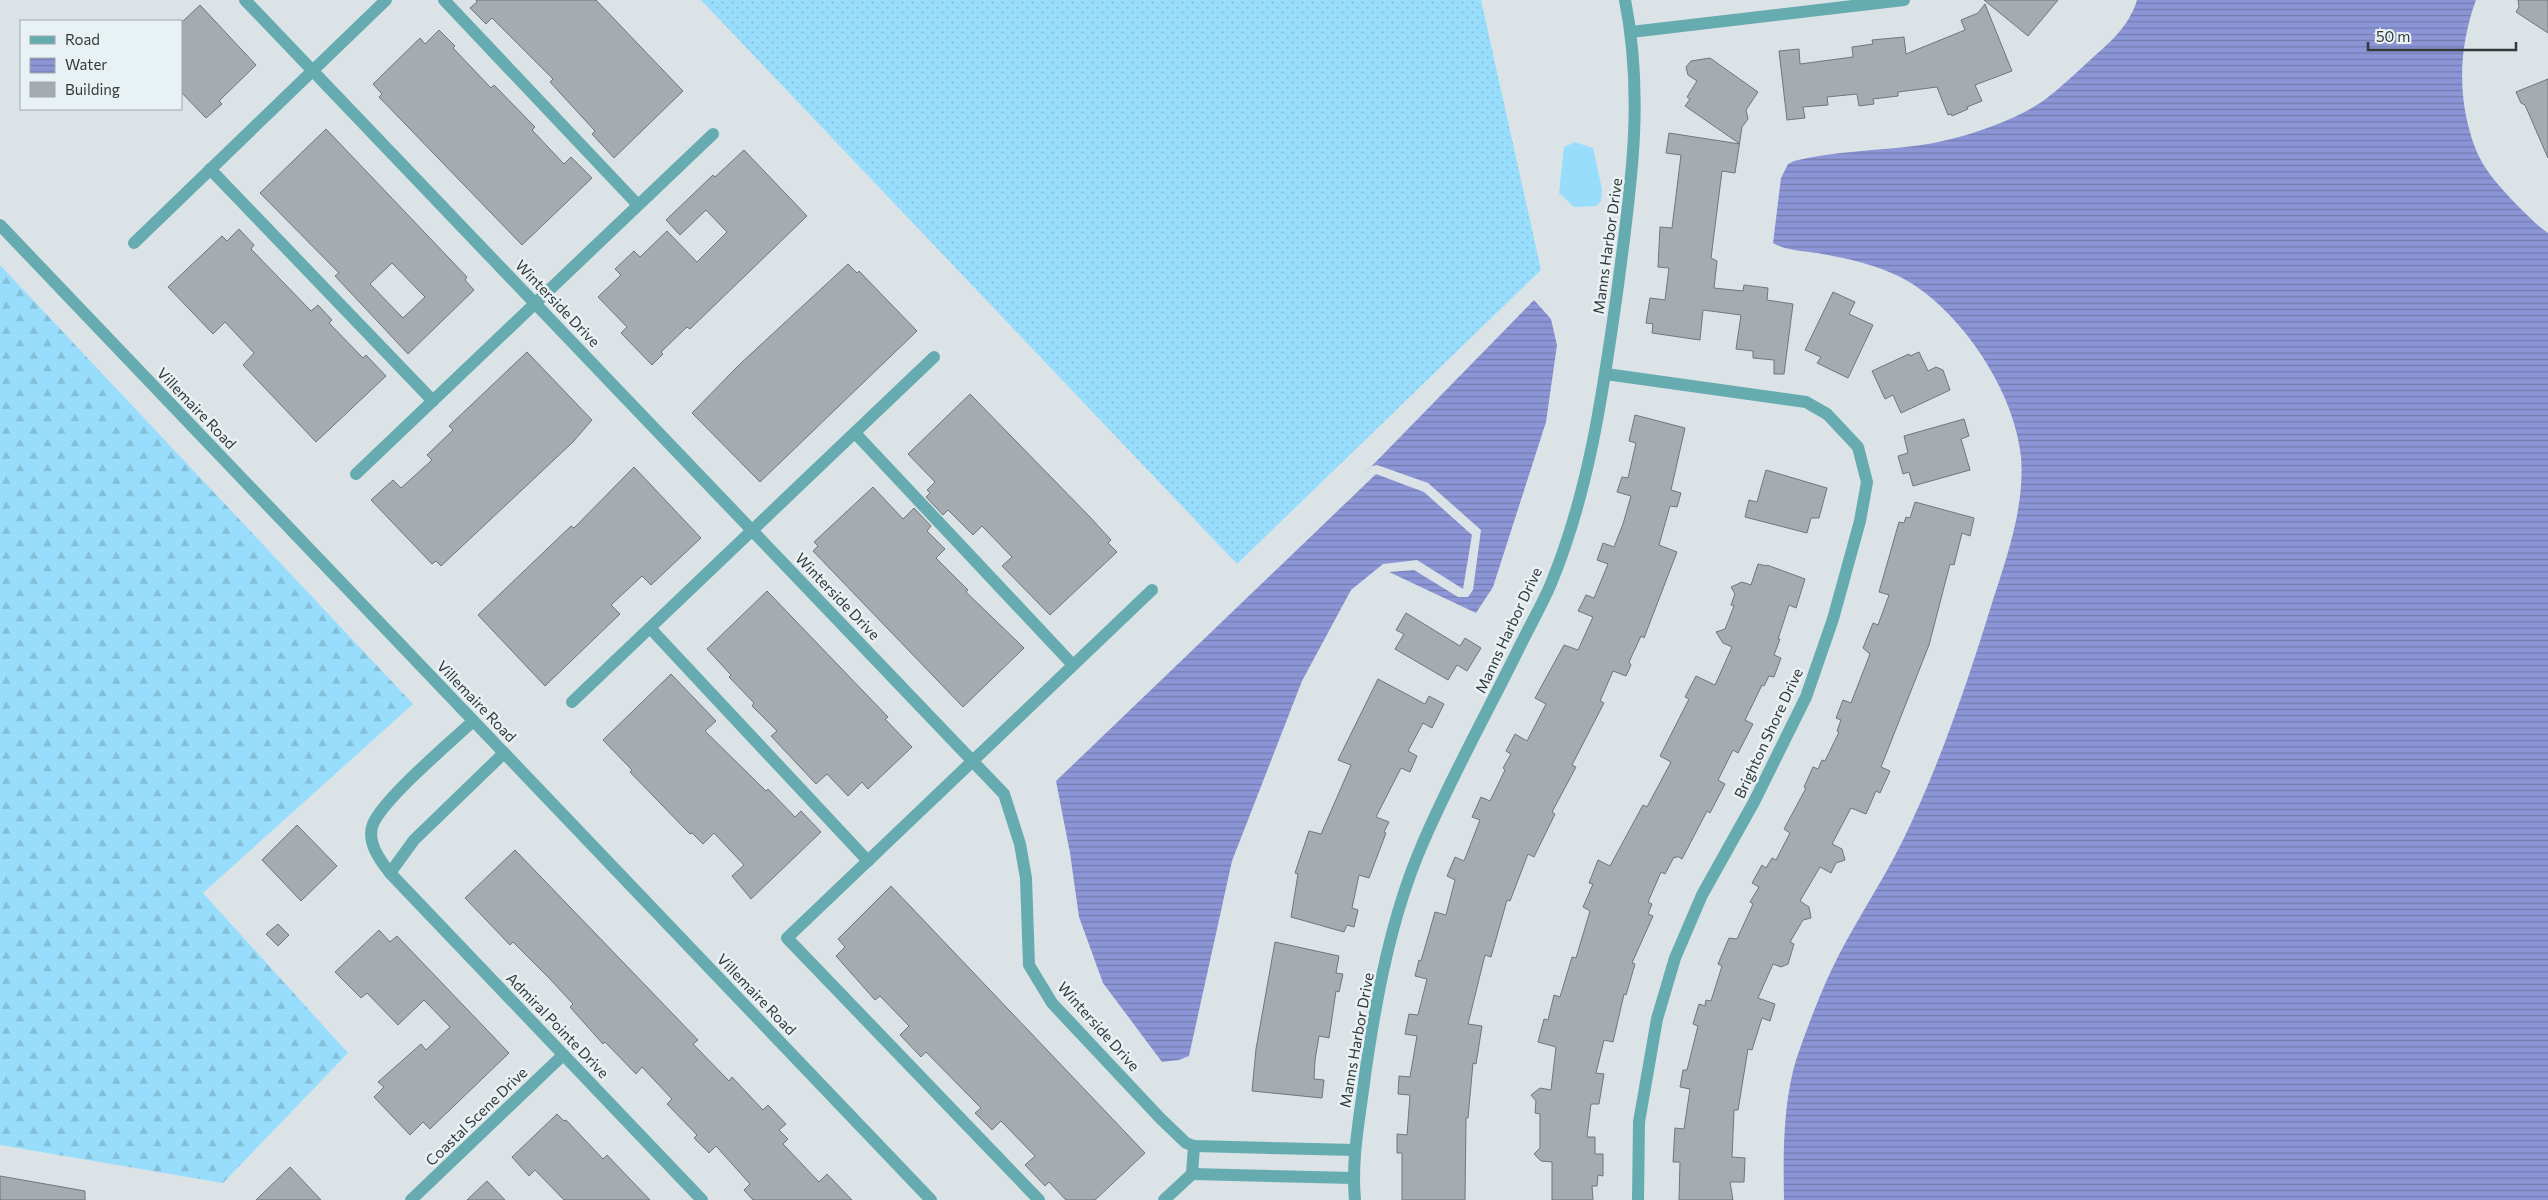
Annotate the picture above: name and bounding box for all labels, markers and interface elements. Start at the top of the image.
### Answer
legend [20,20,182,110]
scale bar [2368,20,2516,52]
text: 50 m [2376,27,2410,45]
text: Road [65,30,100,48]
text: Water [65,55,107,73]
text: Building [65,80,120,98]
street label: Manns Harbor Drive [1589,177,1625,315]
street label: Winterside Drive [512,256,604,350]
street label: Villemaire Road [154,364,240,452]
street label: Winterside Drive [792,549,884,643]
street label: Manns Harbor Drive [1471,564,1545,696]
street label: Villemaire Road [434,657,520,745]
street label: Brighton Shore Drive [1730,665,1806,801]
street label: Villemaire Road [714,950,800,1038]
street label: Admiral Pointe Drive [503,969,613,1082]
street label: Manns Harbor Drive [1335,971,1377,1109]
street label: Winterside Drive [1054,978,1144,1074]
street label: Coastal Scene Drive [421,1063,531,1169]

